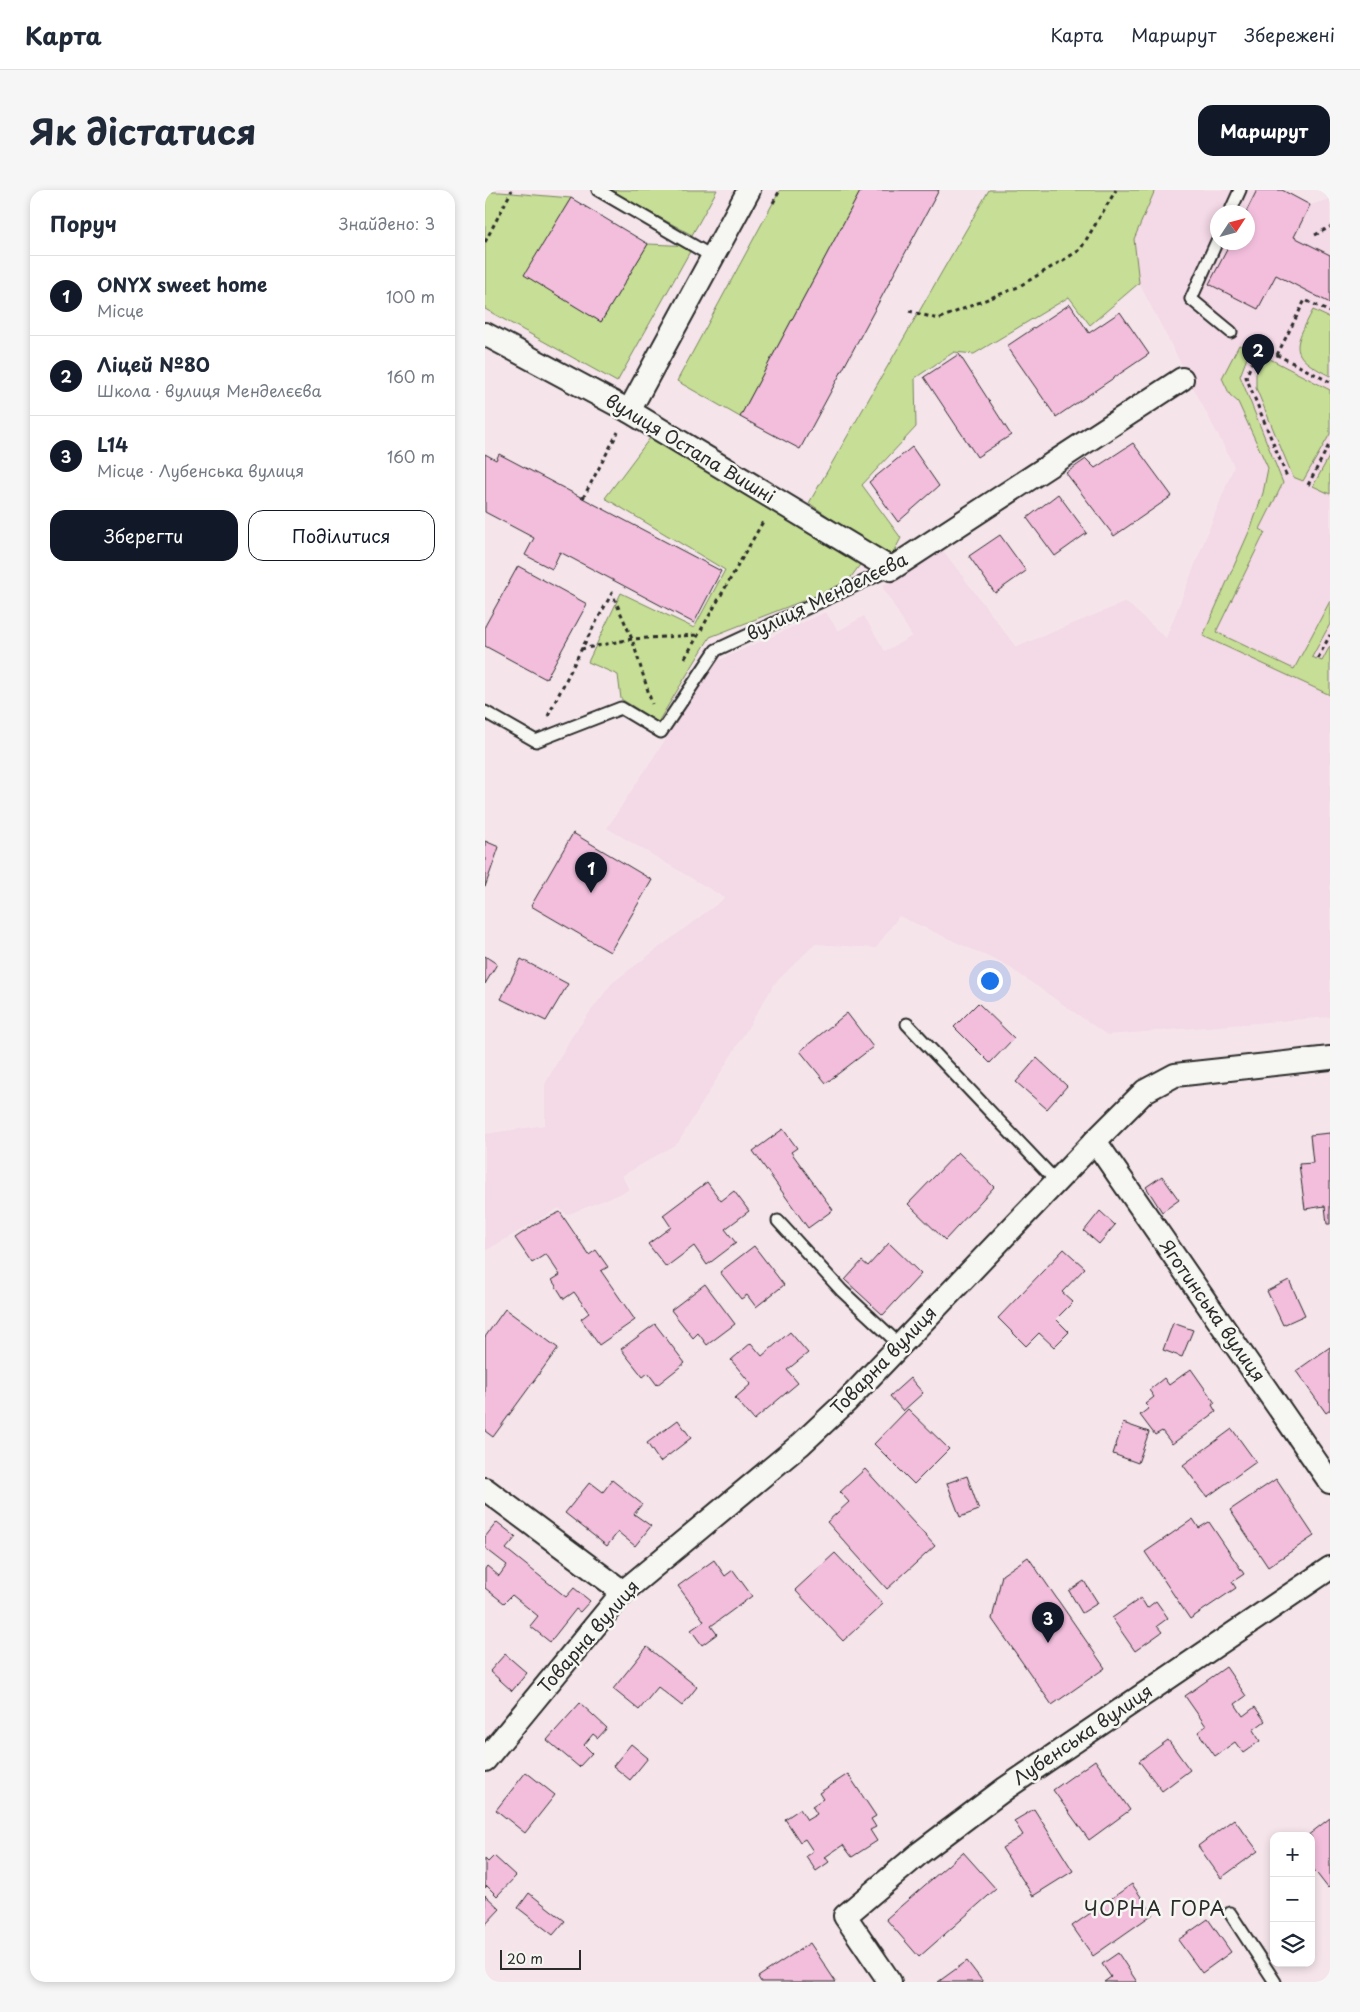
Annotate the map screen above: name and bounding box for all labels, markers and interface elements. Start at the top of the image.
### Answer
text: Карта [25,17,102,53]
text: Карта [1050,21,1103,48]
text: Маршрут [1131,21,1216,48]
text: Збережені [1244,21,1335,48]
text: Як дістатися [30,104,256,157]
button: Маршрут [1198,105,1330,156]
north arrow [1210,205,1255,250]
text: Поруч [50,207,117,239]
text: Знайдено: 3 [339,211,435,235]
text: ONYX sweet home [97,270,267,298]
text: 1 [62,284,70,308]
text: 100 m [386,284,435,308]
text: Місце [97,298,144,322]
pin: 2 [1242,334,1274,375]
text: Ліцей №80 [97,350,210,378]
text: 2 [60,364,72,388]
text: 160 m [387,364,435,388]
text: Школа · вулиця Менделєєва [97,378,322,402]
street label: вулиця Остапа Вишні [601,386,781,509]
text: L14 [97,430,128,458]
text: 3 [61,444,71,468]
text: 160 m [387,444,435,468]
text: Місце · Лубенська вулиця [97,458,304,482]
button: Зберегти [50,510,238,561]
button: Поділитися [248,510,435,561]
street label: вулиця Менделєєва [741,545,912,646]
pin: 1 [575,852,607,893]
your location [977,968,1003,994]
street label: Яготинська вулиця [1154,1233,1273,1387]
street label: Товарна вулиця [824,1299,942,1421]
street label: Товарна вулиця [531,1573,645,1699]
pin: 3 [1032,1602,1064,1643]
street label: Лубенська вулиця [1007,1677,1158,1791]
map controls [1270,1832,1315,1967]
button: + [1270,1832,1315,1877]
button: − [1270,1877,1315,1922]
district label: ЧОРНА ГОРА [1084,1893,1226,1923]
button: layers [1270,1922,1315,1967]
scale bar [500,1947,581,1970]
text: 20 m [507,1948,543,1969]

